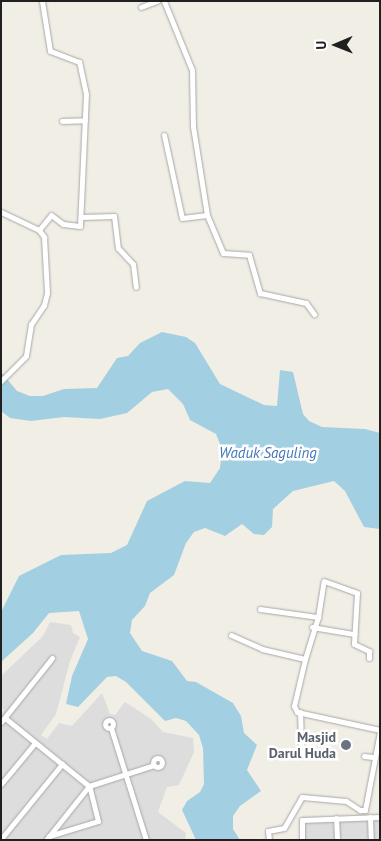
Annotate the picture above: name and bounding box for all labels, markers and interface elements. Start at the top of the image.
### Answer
north arrow [311,20,361,70]
text: U [312,41,330,50]
water label: Waduk Saguling [219,444,317,462]
place label: Masjid Darul Huda [269,729,336,762]
marker: Masjid Darul Huda [340,739,352,751]

